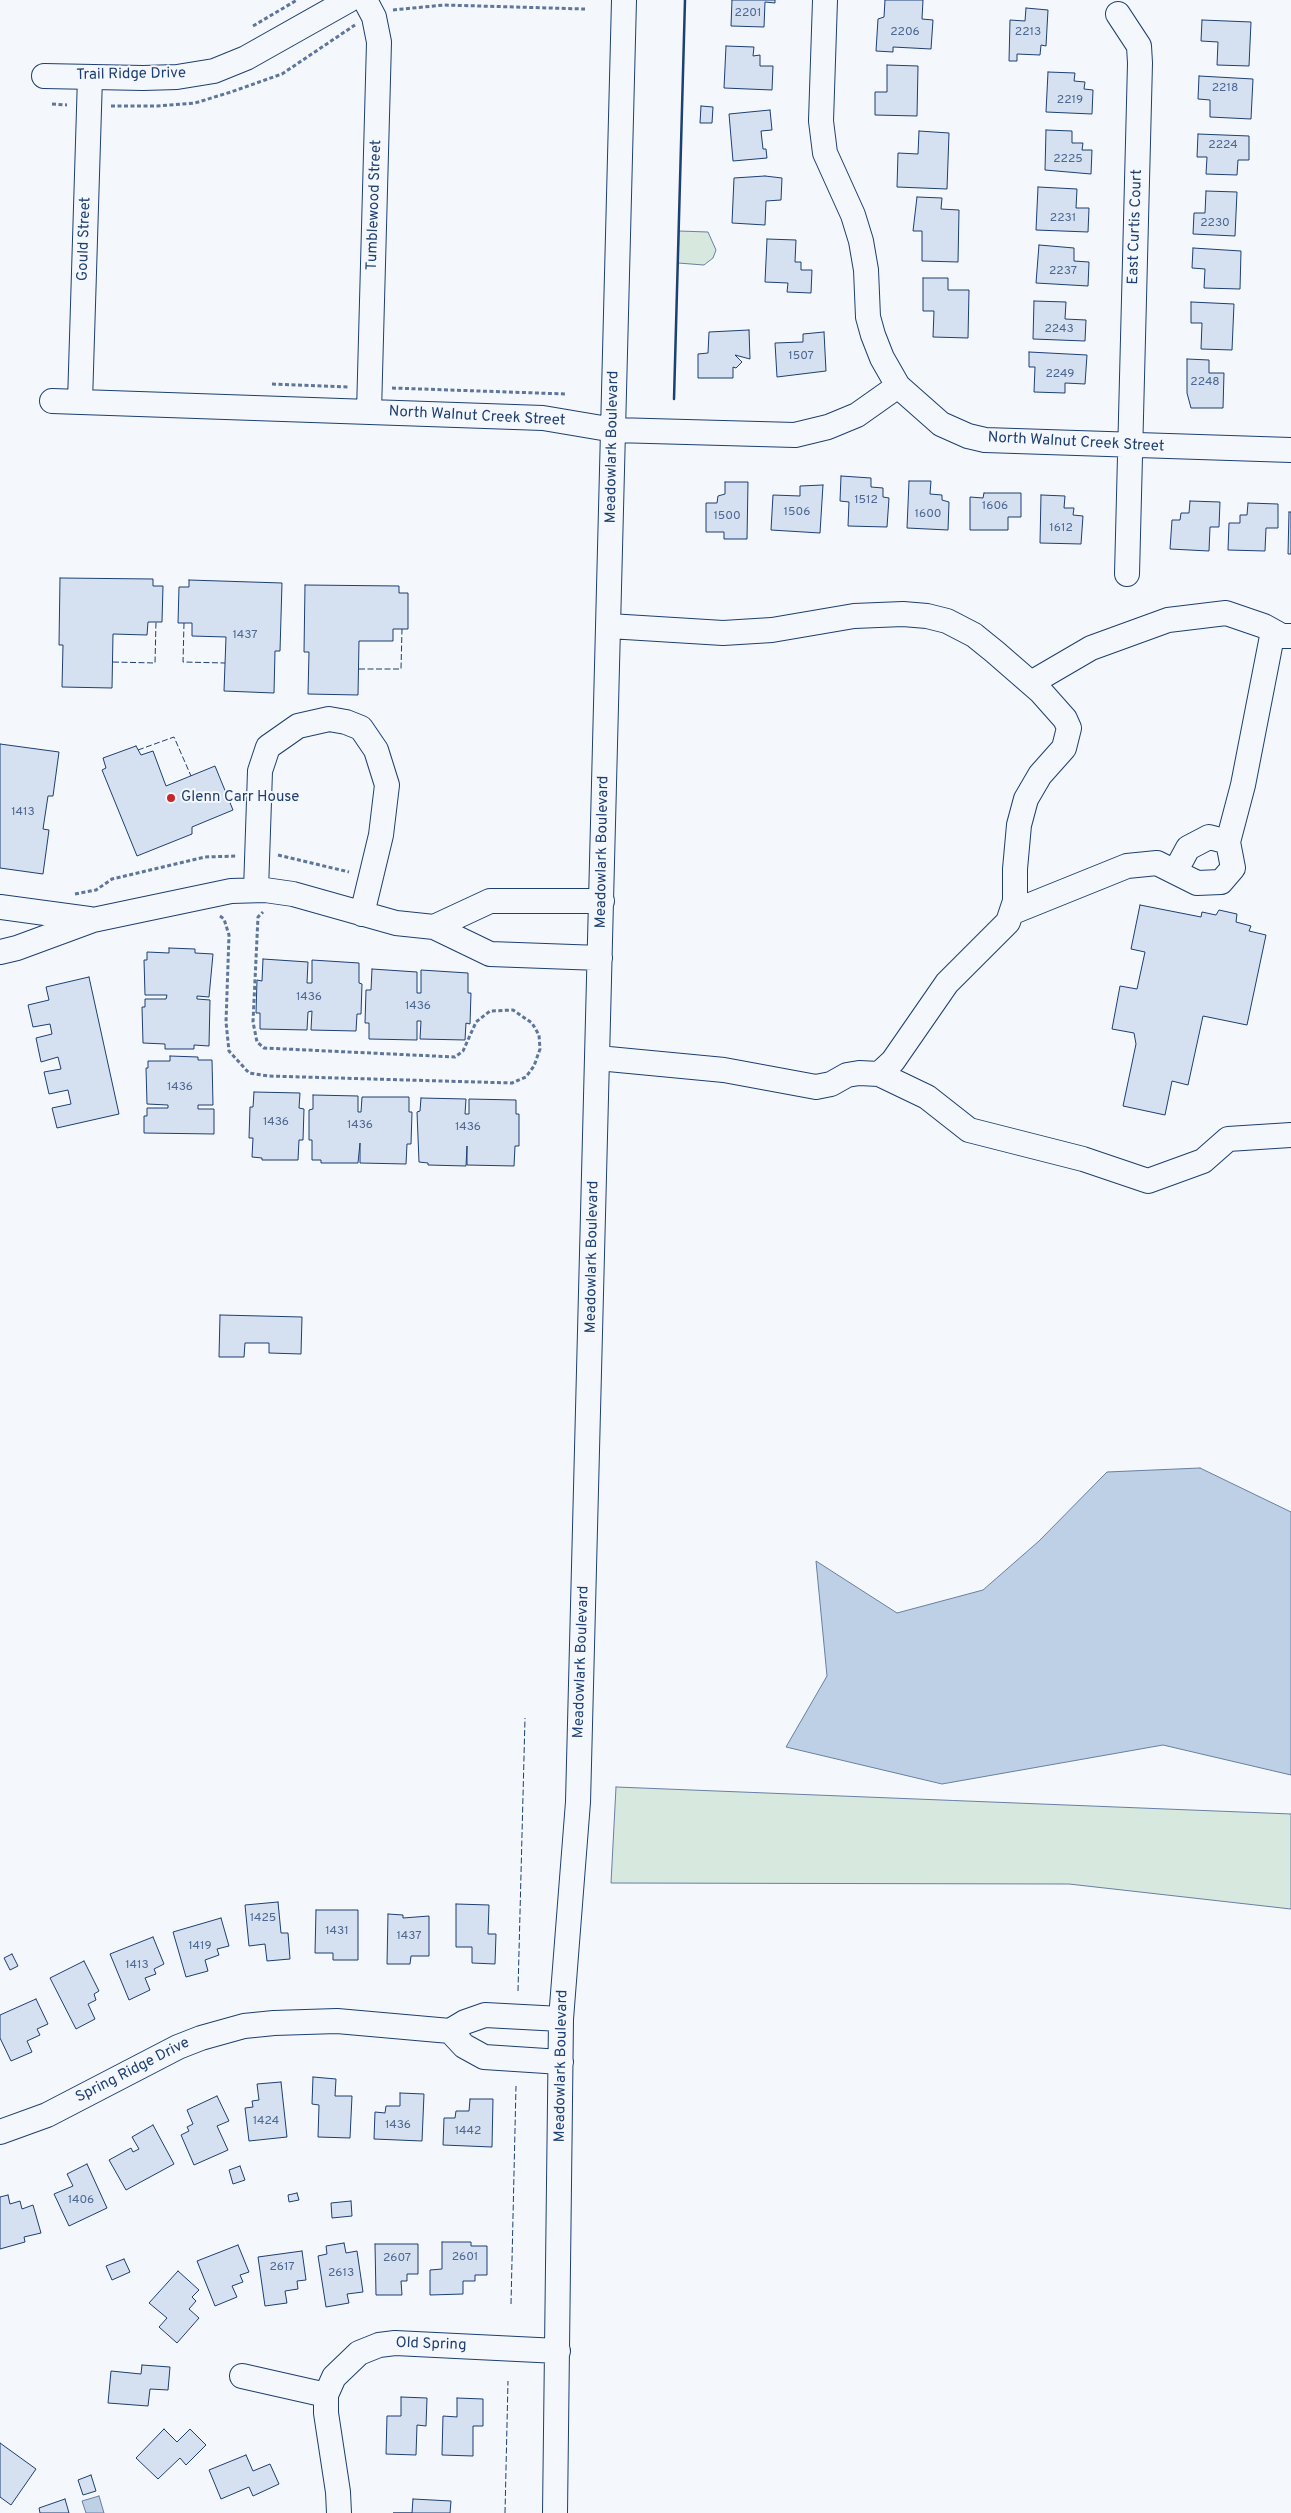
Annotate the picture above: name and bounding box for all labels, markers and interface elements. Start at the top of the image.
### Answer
house number: 2201 [735,7,761,21]
house number: 2206 [890,26,920,40]
house number: 2213 [1015,26,1041,40]
street label: Trail Ridge Drive [76,65,186,85]
house number: 2218 [1212,82,1238,96]
house number: 2219 [1057,94,1083,108]
street label: Tumblewood Street [364,139,386,271]
house number: 2224 [1208,139,1238,153]
house number: 2225 [1053,153,1083,167]
street label: East Curtis Court [1125,169,1147,285]
street label: Gould Street [75,197,95,281]
house number: 2231 [1050,212,1076,226]
house number: 2230 [1200,217,1230,231]
house number: 2237 [1049,265,1077,279]
house number: 2243 [1044,323,1074,337]
house number: 1507 [788,350,814,364]
house number: 2249 [1045,368,1075,382]
street label: Meadowlark Boulevard [603,371,623,523]
house number: 2248 [1190,376,1220,390]
street label: North Walnut Creek Street [388,403,566,431]
street label: North Walnut Creek Street [987,429,1165,457]
house number: 1512 [854,494,878,508]
house number: 1606 [982,500,1008,514]
house number: 1506 [784,506,810,520]
house number: 1600 [915,508,941,522]
house number: 1500 [713,510,741,524]
house number: 1612 [1049,522,1073,536]
house number: 1437 [232,629,258,643]
street label: Meadowlark Boulevard [593,776,613,928]
place label: Glenn Carr House [181,789,299,807]
marker: Glenn Carr House [165,792,177,804]
house number: 1413 [11,806,35,820]
house number: 1436 [296,991,322,1005]
house number: 1436 [405,1000,431,1014]
house number: 1436 [167,1081,193,1095]
house number: 1436 [263,1116,289,1130]
house number: 1436 [347,1119,373,1133]
house number: 1436 [455,1121,481,1135]
street label: Meadowlark Boulevard [583,1181,603,1333]
street label: Meadowlark Boulevard [570,1585,594,1739]
house number: 1425 [250,1912,276,1926]
house number: 1431 [325,1925,349,1939]
house number: 1437 [396,1930,422,1944]
house number: 1419 [188,1940,212,1954]
house number: 1413 [125,1959,149,1973]
street label: Meadowlark Boulevard [552,1990,572,2142]
street label: Spring Ridge Drive [73,2035,193,2107]
house number: 1424 [253,2115,279,2129]
house number: 1436 [385,2119,411,2133]
house number: 1442 [455,2125,481,2139]
house number: 1406 [68,2194,94,2208]
house number: 2601 [452,2251,478,2265]
house number: 2607 [383,2252,411,2266]
house number: 2617 [269,2261,295,2275]
house number: 2613 [328,2267,354,2281]
street label: Old Spring [395,2335,467,2355]

